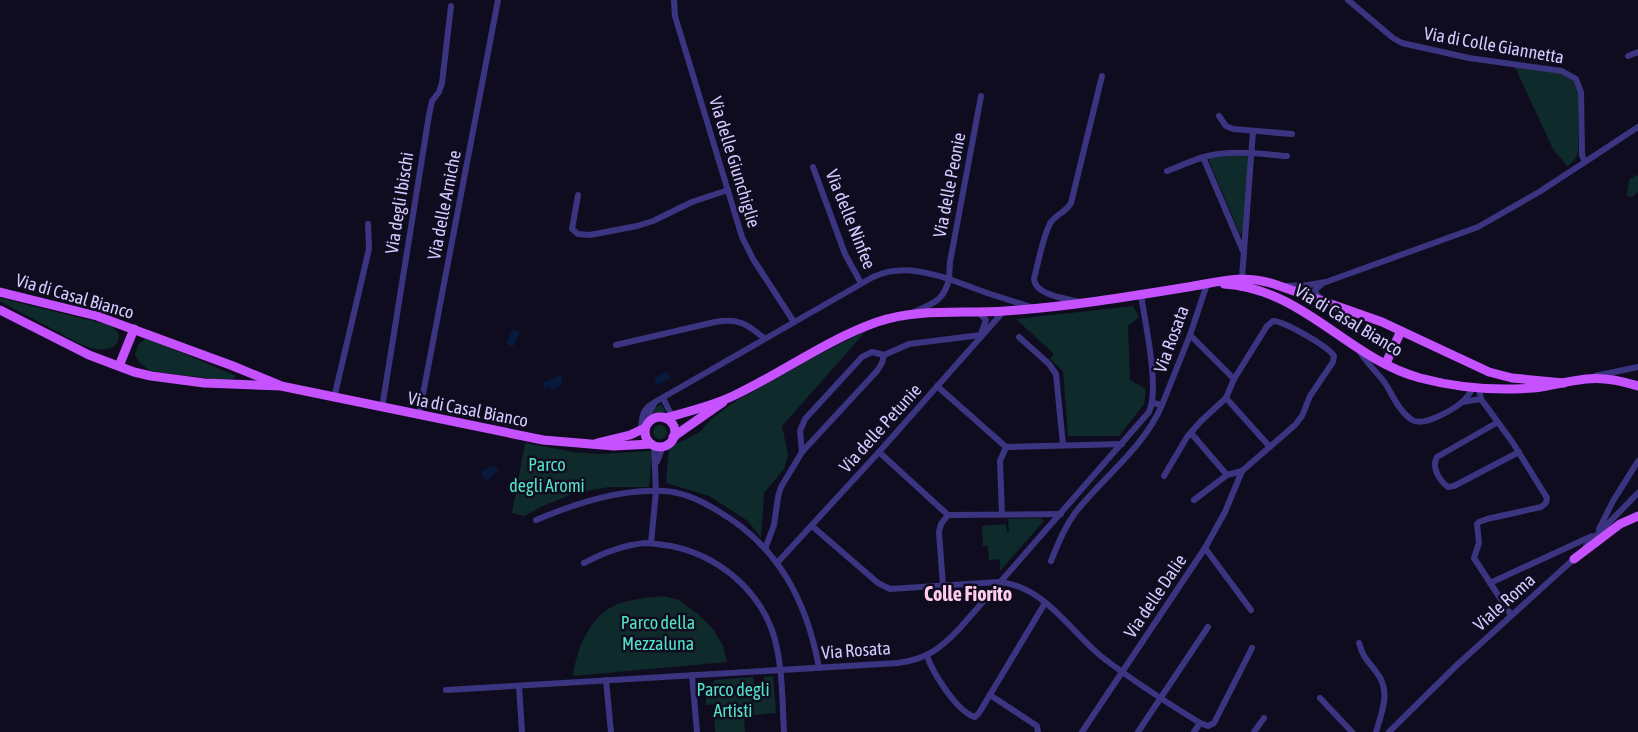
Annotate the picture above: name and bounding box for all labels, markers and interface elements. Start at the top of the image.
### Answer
street label: Via di Colle Giannetta [1422,22,1566,68]
street label: Via delle Giunchiglie [705,94,765,230]
street label: Via delle Peonie [929,131,969,239]
street label: Via delle Arniche [423,148,465,262]
street label: Via degli Ibischi [381,151,417,255]
street label: Via delle Ninfee [822,166,880,272]
street label: Via di Casal Bianco [13,269,137,323]
street label: Via di Casal Bianco [1291,280,1407,360]
street label: Via Rosata [1149,303,1193,375]
street label: Via delle Petunie [835,379,925,477]
street label: Via di Casal Bianco [406,387,530,431]
park label: Parco degli Aromi [509,454,585,496]
street label: Via delle Dalie [1119,550,1191,642]
street label: Viale Roma [1469,569,1539,635]
district label: Colle Fiorito [924,582,1012,605]
park label: Parco della Mezzaluna [621,612,695,654]
street label: Via Rosata [821,637,891,663]
park label: Parco degli Artisti [696,679,770,721]

